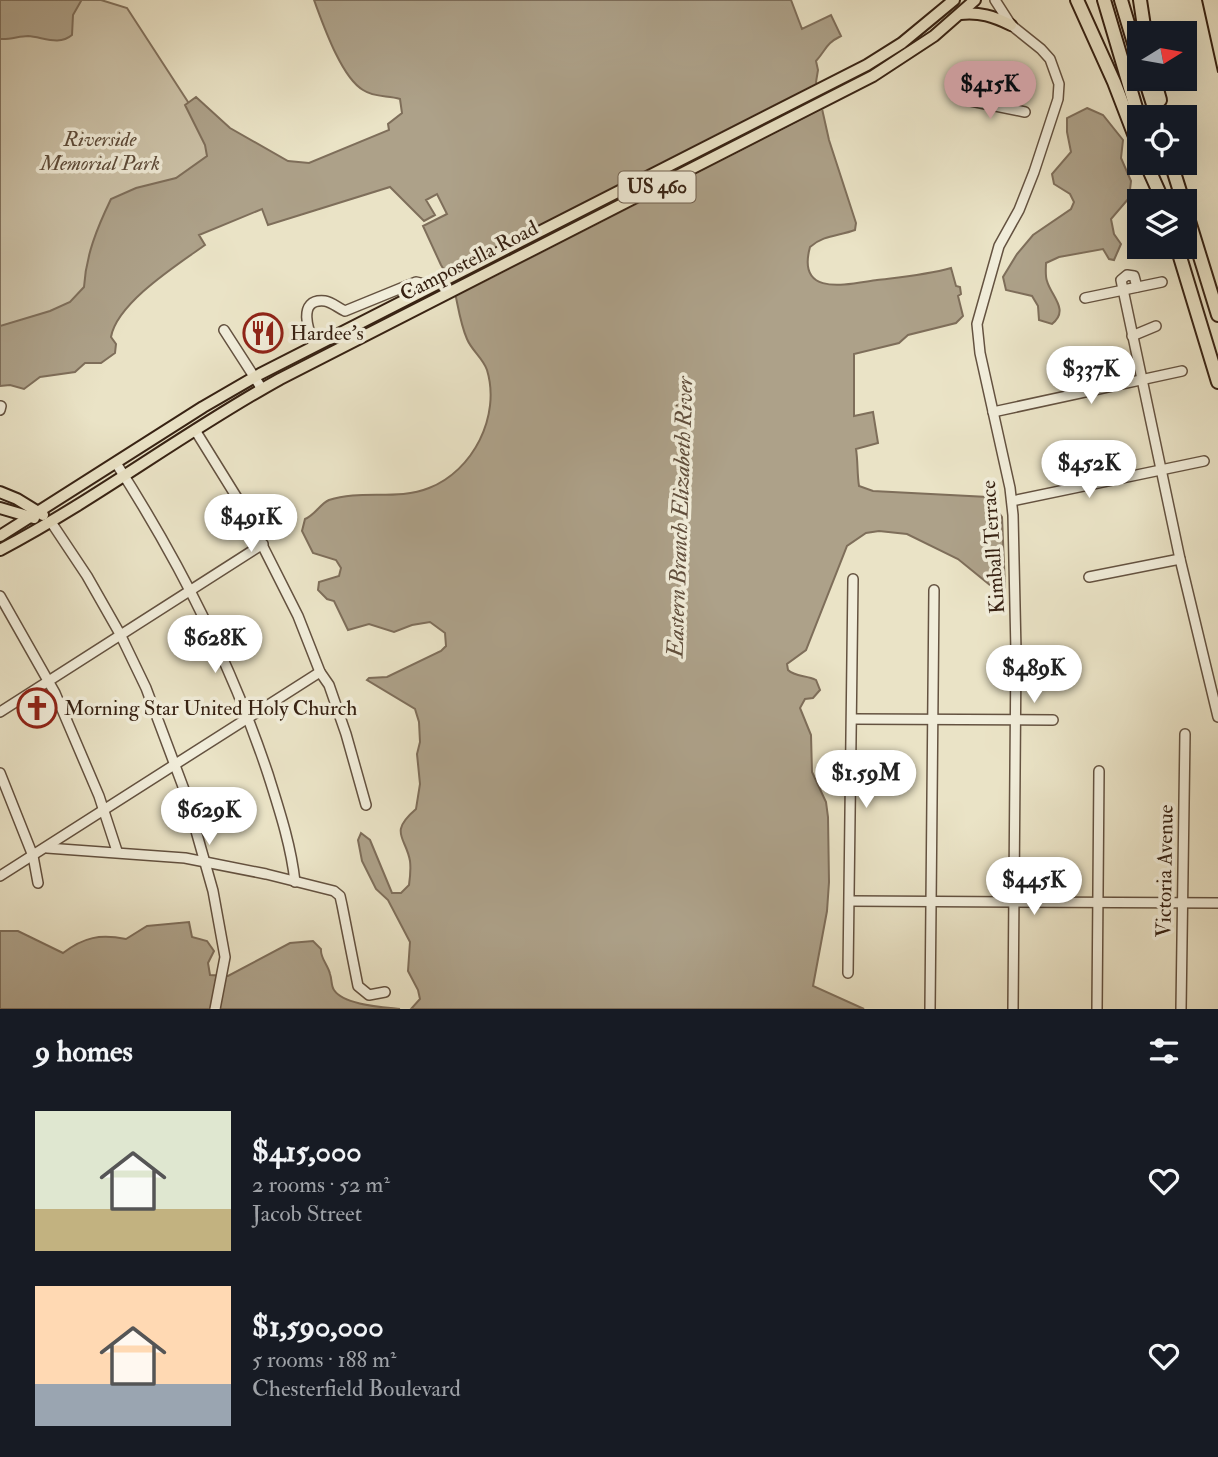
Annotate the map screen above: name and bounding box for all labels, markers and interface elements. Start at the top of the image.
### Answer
north arrow [1127,21,1197,91]
map controls [1127,21,1197,259]
pin: $415K [941,61,1039,121]
text: $415K [960,69,1020,98]
button: locate [1127,105,1197,175]
park label: Riverside Memorial Park [38,126,160,177]
road number: US 460 [618,172,696,202]
button: layers [1127,189,1197,259]
street label: Campostella Road [395,214,543,307]
restaurant icon: Hardee's [242,312,284,354]
place label: Hardee's [290,320,364,347]
pin: $337K [1042,346,1140,406]
text: $337K [1062,354,1120,383]
water label: Eastern Branch Elizabeth River [661,375,699,660]
pin: $452K [1040,440,1138,500]
text: $452K [1057,448,1121,477]
street label: Kimball Terrace [975,479,1011,615]
pin: $491K [202,494,300,554]
text: $491K [220,502,282,531]
pin: $628K [166,616,264,675]
text: $628K [183,623,247,652]
pin: $489K [985,646,1083,705]
text: $489K [1002,653,1066,682]
church icon: Morning Star United Holy Church [16,687,58,729]
place label: Morning Star United Holy Church [64,695,357,722]
pin: $1.59M [809,750,923,810]
text: $1.59M [831,758,901,787]
pin: $629K [160,788,258,847]
text: $629K [177,795,241,824]
street label: Victoria Avenue [1150,804,1180,938]
pin: $445K [985,858,1083,917]
text: $445K [1002,865,1066,894]
icon: filters [1145,1032,1183,1070]
text: 9 homes [35,1033,133,1070]
text: $415,000 [252,1133,362,1170]
icon: home [91,1139,175,1223]
icon: heart [1145,1162,1183,1200]
text: 2 rooms · 52 m² [252,1170,390,1199]
text: Jacob Street [252,1199,362,1228]
text: $1,590,000 [252,1308,384,1345]
icon: home [91,1314,175,1398]
icon: heart [1145,1337,1183,1375]
text: 5 rooms · 188 m² [252,1345,396,1374]
text: Chesterfield Boulevard [252,1374,461,1403]

